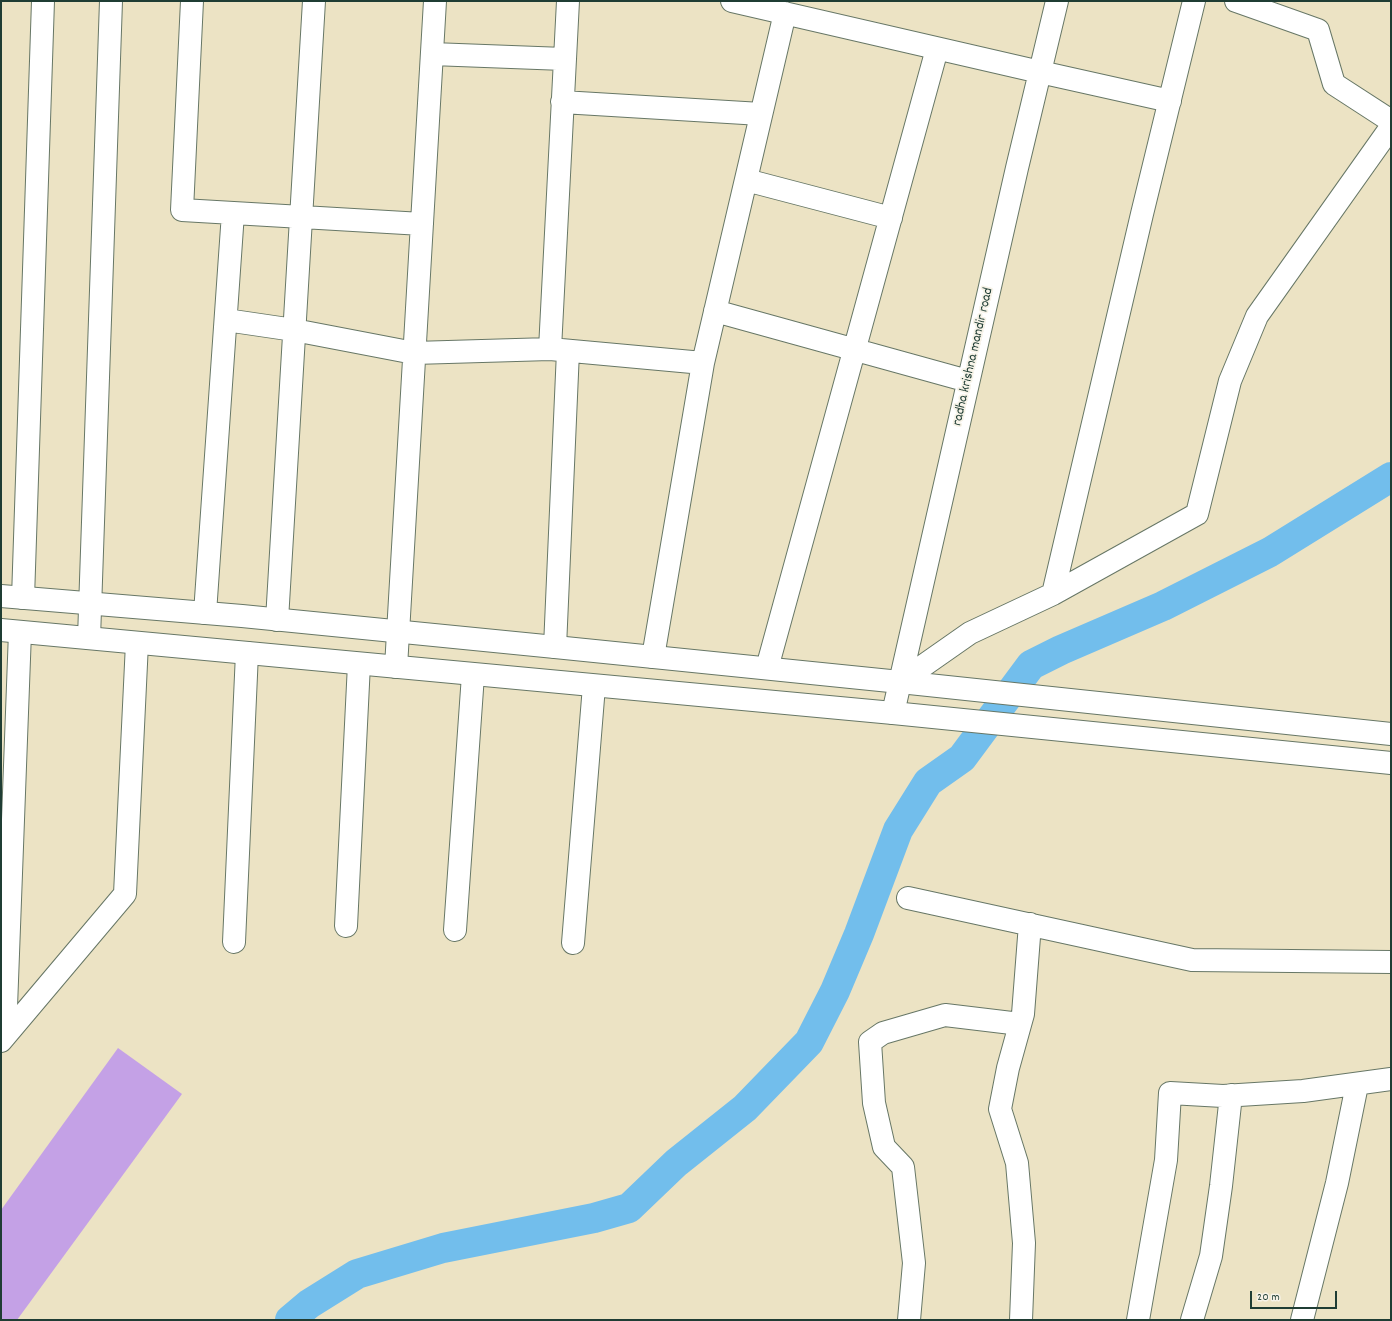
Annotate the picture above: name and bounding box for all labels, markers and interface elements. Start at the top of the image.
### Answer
street label: radha krishna mandir road [950,286,998,428]
scale bar [1252,1283,1339,1309]
text: 20 m [1257,1289,1280,1306]

